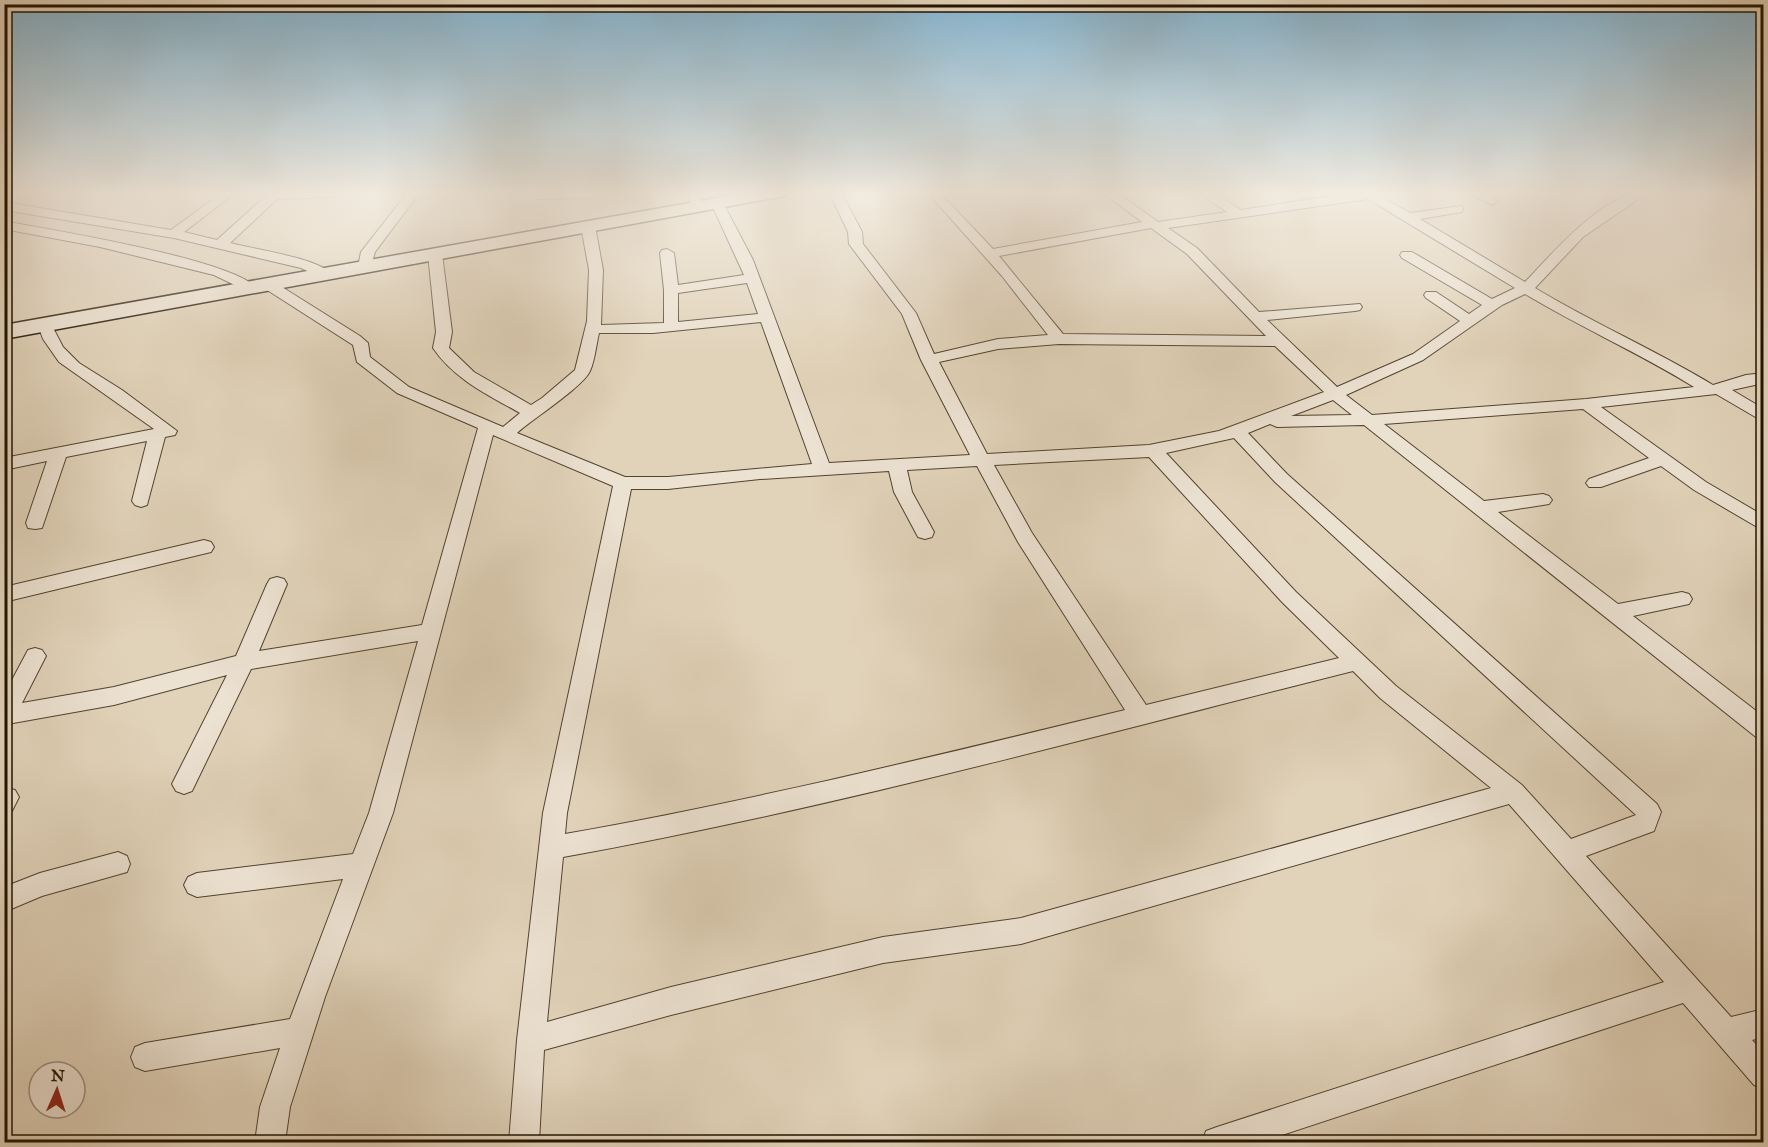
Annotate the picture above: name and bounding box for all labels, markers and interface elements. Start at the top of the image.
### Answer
north arrow [27,1060,87,1120]
text: N [50,1066,65,1085]

